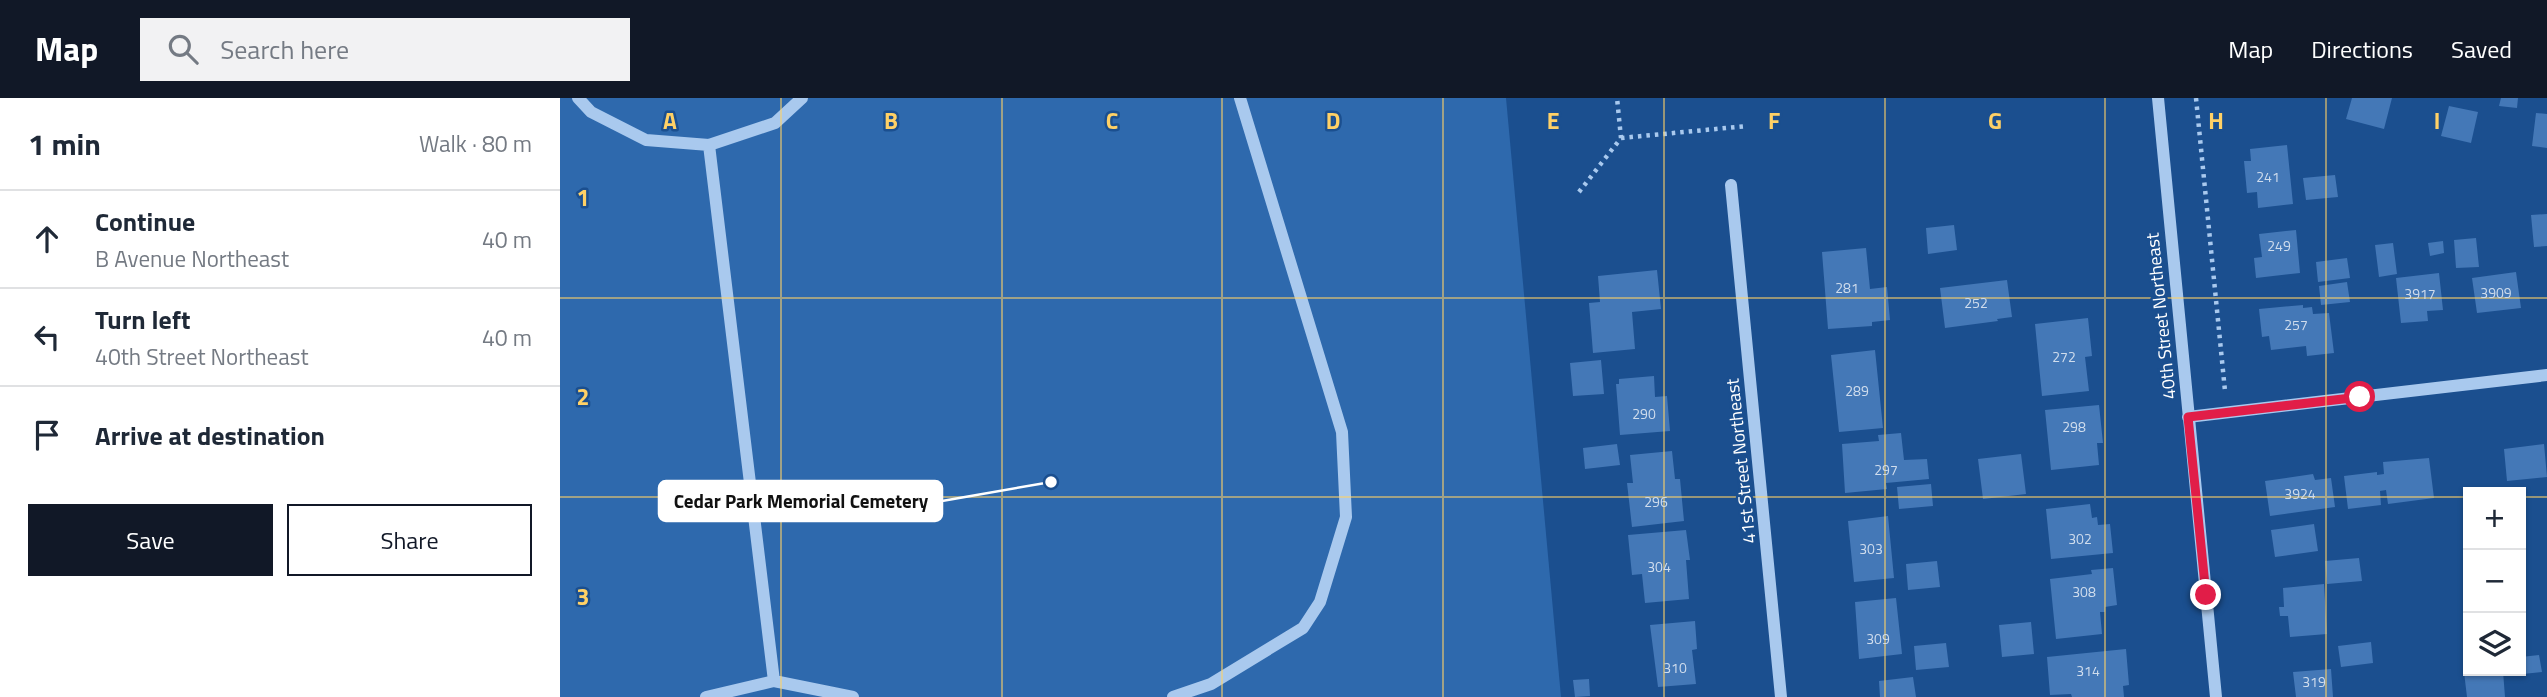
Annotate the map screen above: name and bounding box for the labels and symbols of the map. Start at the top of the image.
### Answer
text: A [663,103,677,138]
text: B [884,103,898,138]
text: C [1106,103,1118,138]
text: D [1326,103,1340,138]
text: E [1547,103,1559,138]
text: F [1768,103,1780,138]
text: G [1988,103,2002,138]
text: H [2208,103,2224,138]
text: I [2434,103,2440,138]
house number: 241 [2256,166,2280,187]
text: 1 [577,180,589,215]
street label: 40th Street Northeast [2138,231,2183,401]
house number: 249 [2267,235,2291,256]
house number: 281 [1835,277,1859,298]
house number: 3909 [2480,282,2512,303]
house number: 3917 [2404,283,2436,304]
house number: 252 [1964,292,1988,313]
house number: 257 [2284,314,2308,335]
house number: 272 [2052,346,2076,367]
street label: 41st Street Northeast [1718,377,1763,545]
text: 2 [577,379,589,414]
house number: 289 [1845,380,1869,401]
route start [2344,381,2375,412]
house number: 290 [1632,403,1656,424]
house number: 298 [2062,416,2086,437]
house number: 297 [1874,459,1898,480]
callout: Cedar Park Memorial Cemetery [659,481,942,521]
house number: 3924 [2284,483,2316,504]
text: Cedar Park Memorial Cemetery [674,486,929,515]
house number: 296 [1644,491,1668,512]
house number: 302 [2068,528,2092,549]
house number: 303 [1859,538,1883,559]
house number: 304 [1647,556,1671,577]
text: 3 [577,579,589,614]
route end [2190,579,2221,610]
house number: 308 [2072,581,2096,602]
house number: 309 [1866,628,1890,649]
house number: 310 [1663,657,1687,678]
house number: 314 [2076,660,2100,681]
house number: 319 [2302,671,2326,692]

